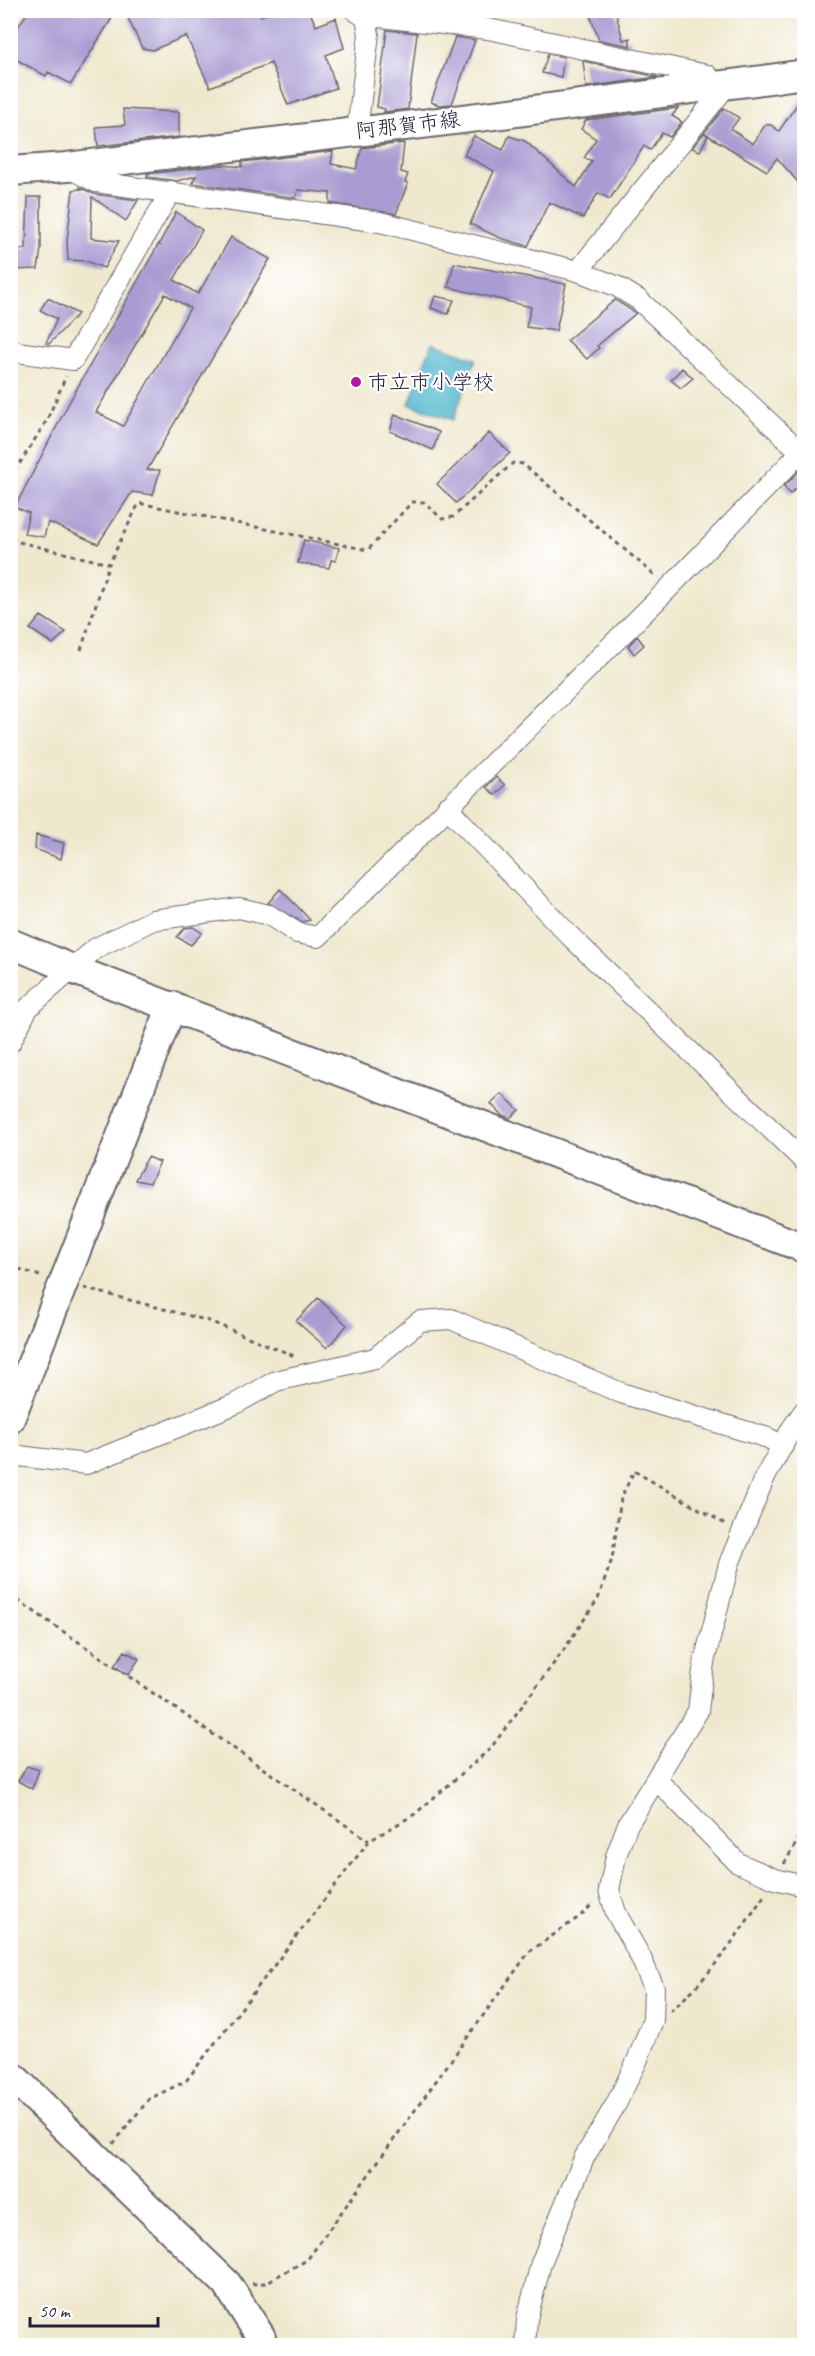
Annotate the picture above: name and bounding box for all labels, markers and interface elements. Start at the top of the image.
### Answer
street label: 阿那賀市線 [354,106,462,144]
place label: 市立市小学校 [368,369,494,395]
marker: 市立市小学校 [349,375,363,389]
scale bar [30,2290,158,2328]
text: 50 m [39,2300,72,2322]

